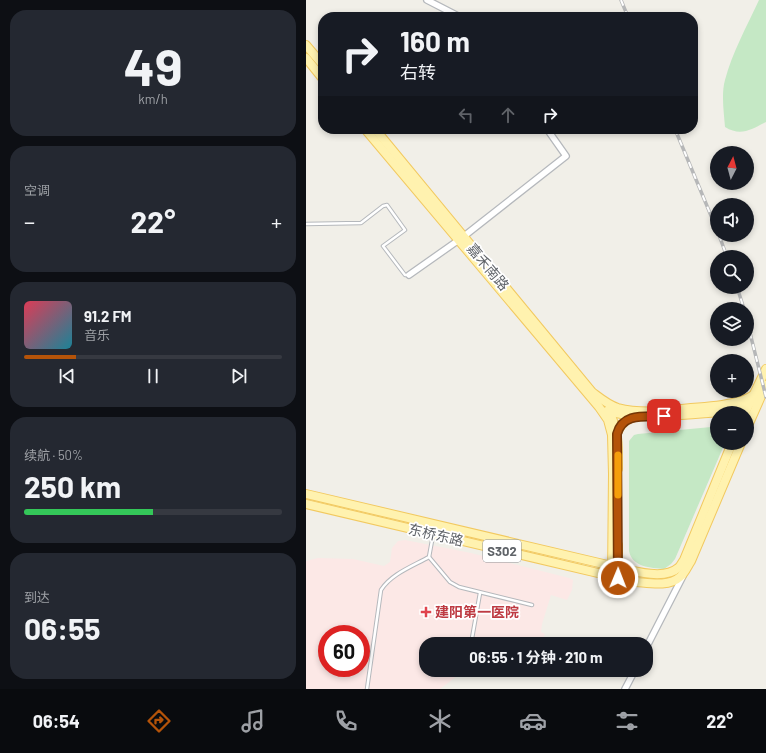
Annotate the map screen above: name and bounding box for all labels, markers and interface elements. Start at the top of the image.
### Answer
text: 160 m [400,24,470,58]
icon: right [334,28,386,80]
text: 49 [123,34,183,96]
text: 右转 [400,61,436,83]
text: km/h [138,91,168,107]
icon: left [455,104,477,126]
icon: ahead [497,104,519,126]
icon: right [539,104,561,126]
north arrow [710,146,754,190]
map controls [710,146,754,450]
text: 空调 [24,182,50,198]
button: sound [710,198,754,242]
text: 22° [131,203,175,239]
text: − [24,208,35,234]
text: + [271,208,282,234]
street label: 嘉禾南路 [464,240,513,294]
button: search [710,250,754,294]
button: layers [710,302,754,346]
text: 91.2 FM [84,307,132,325]
text: 音乐 [84,327,110,343]
button: + [710,354,754,398]
icon: previous [56,365,78,387]
icon: pause [142,365,164,387]
icon: next [228,365,250,387]
pin [647,399,681,433]
icon: arrive [653,405,675,427]
button: − [710,406,754,450]
text: 续航 · 50% [24,447,83,463]
text: 250 km [24,468,121,504]
street label: 东桥东路 [407,520,465,549]
road number: S302 [483,540,521,562]
position arrow [597,557,639,599]
text: 到达 [24,589,50,605]
place label: 建阳第一医院 [435,603,519,620]
marker: 建阳第一医院 [420,606,432,618]
text: 06:55 [24,610,100,646]
speed limit sign: 60 [318,625,370,677]
text: 06:55 · 1 分钟 · 210 m [469,648,603,666]
icon: directions [145,707,173,735]
icon: music [239,707,267,735]
icon: phone [332,707,360,735]
icon: climate [426,707,454,735]
icon: car [519,707,547,735]
icon: filters [613,707,641,735]
text: 06:54 [33,710,80,732]
text: 22° [706,710,733,732]

